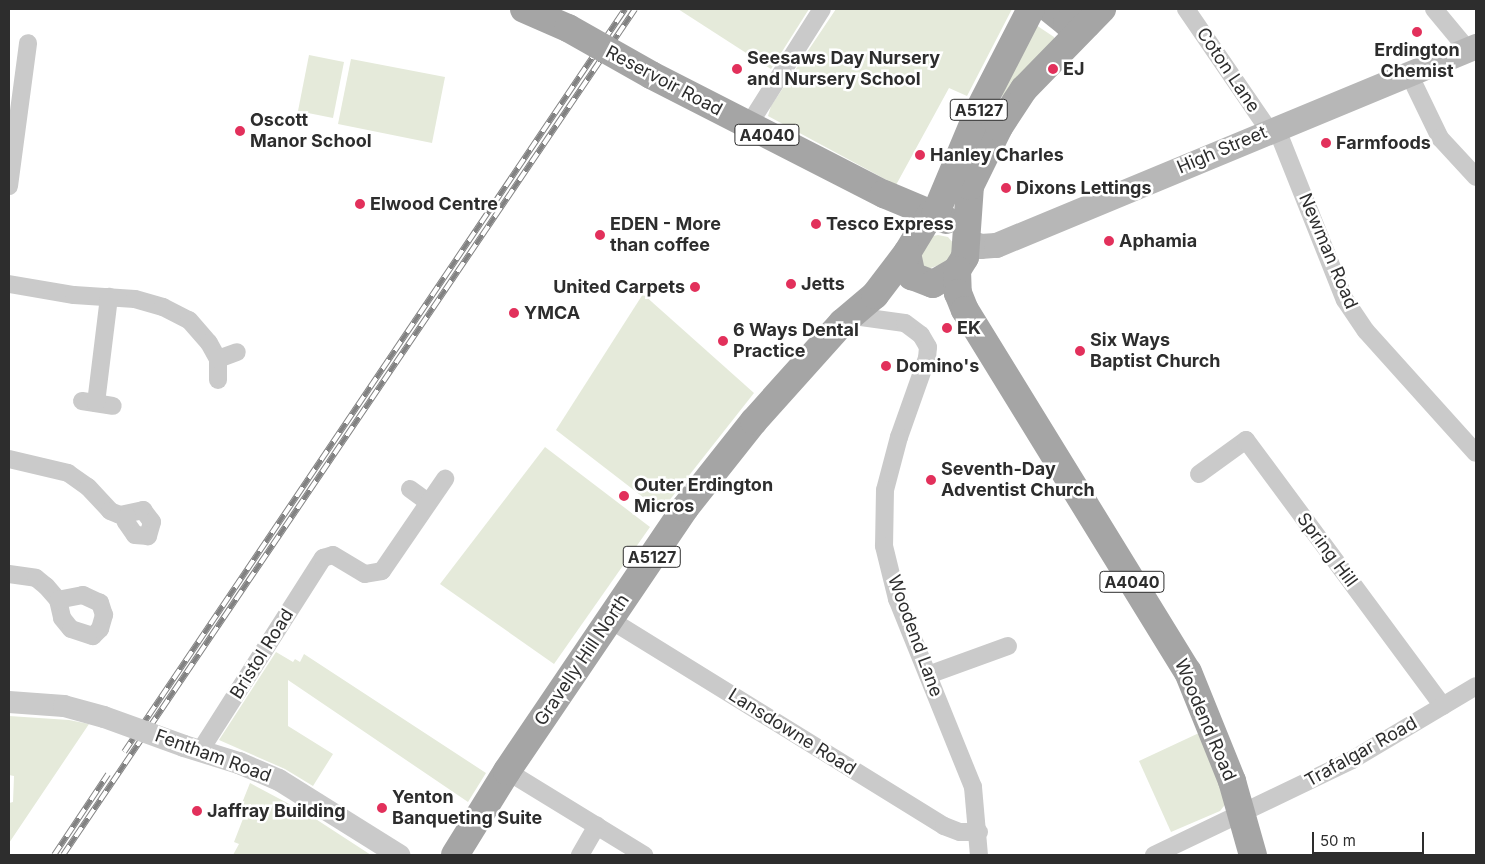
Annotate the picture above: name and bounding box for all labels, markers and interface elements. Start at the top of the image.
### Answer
street label: Coton Lane [1192,24,1264,116]
marker: Erdington Chemist [1411,26,1423,38]
place label: Erdington Chemist [1374,40,1460,82]
street label: Reservoir Road [602,41,726,121]
place label: Seesaws Day Nursery and Nursery School [747,48,940,90]
place label: EJ [1063,58,1084,80]
marker: Seesaws Day Nursery and Nursery School [731,63,743,75]
marker: EJ [1047,63,1059,75]
road number: A5127 [949,96,1009,124]
place label: Oscott Manor School [250,110,372,152]
street label: High Street [1174,121,1270,179]
road number: A4040 [733,122,801,148]
marker: Oscott Manor School [234,125,246,137]
place label: Farmfoods [1336,132,1431,154]
marker: Farmfoods [1320,137,1332,149]
place label: Hanley Charles [930,144,1064,166]
marker: Hanley Charles [914,149,926,161]
place label: Dixons Lettings [1016,177,1152,199]
marker: Dixons Lettings [1000,182,1012,194]
street label: Newman Road [1294,190,1362,312]
place label: Elwood Centre [370,193,498,215]
marker: Elwood Centre [354,198,366,210]
place label: Tesco Express [826,213,954,235]
place label: EDEN - More than coffee [610,214,721,256]
marker: Tesco Express [810,218,822,230]
marker: EDEN - More than coffee [594,229,606,241]
place label: Aphamia [1119,230,1197,252]
marker: Aphamia [1103,235,1115,247]
place label: Jetts [801,273,845,295]
place label: United Carpets [553,276,685,298]
marker: Jetts [785,278,797,290]
marker: United Carpets [689,281,701,293]
place label: YMCA [524,302,580,324]
marker: YMCA [508,307,520,319]
place label: EK [957,317,981,339]
place label: 6 Ways Dental Practice [733,320,859,362]
marker: EK [941,322,953,334]
place label: Six Ways Baptist Church [1090,330,1221,372]
marker: 6 Ways Dental Practice [717,335,729,347]
marker: Six Ways Baptist Church [1074,345,1086,357]
place label: Domino's [896,355,979,377]
marker: Domino's [880,360,892,372]
place label: Seventh-Day Adventist Church [941,459,1095,502]
marker: Seventh-Day Adventist Church [925,474,937,486]
place label: Outer Erdington Micros [634,475,773,518]
marker: Outer Erdington Micros [618,490,630,502]
street label: Spring Hill [1292,509,1362,591]
road number: A5127 [622,544,682,570]
road number: A4040 [1098,568,1166,596]
street label: Woodend Lane [883,572,947,700]
street label: Gravelly Hill North [530,590,634,730]
street label: Bristol Road [226,605,298,703]
street label: Woodend Road [1170,656,1240,784]
street label: Lansdowne Road [724,684,860,780]
street label: Trafalgar Road [1301,712,1421,792]
street label: Fentham Road [152,725,274,787]
place label: Yenton Banqueting Suite [392,787,542,830]
place label: Jaffray Building [207,800,346,822]
marker: Yenton Banqueting Suite [376,802,388,814]
marker: Jaffray Building [191,805,203,817]
scale bar [1315,822,1428,854]
text: 50 m [1320,831,1356,850]

